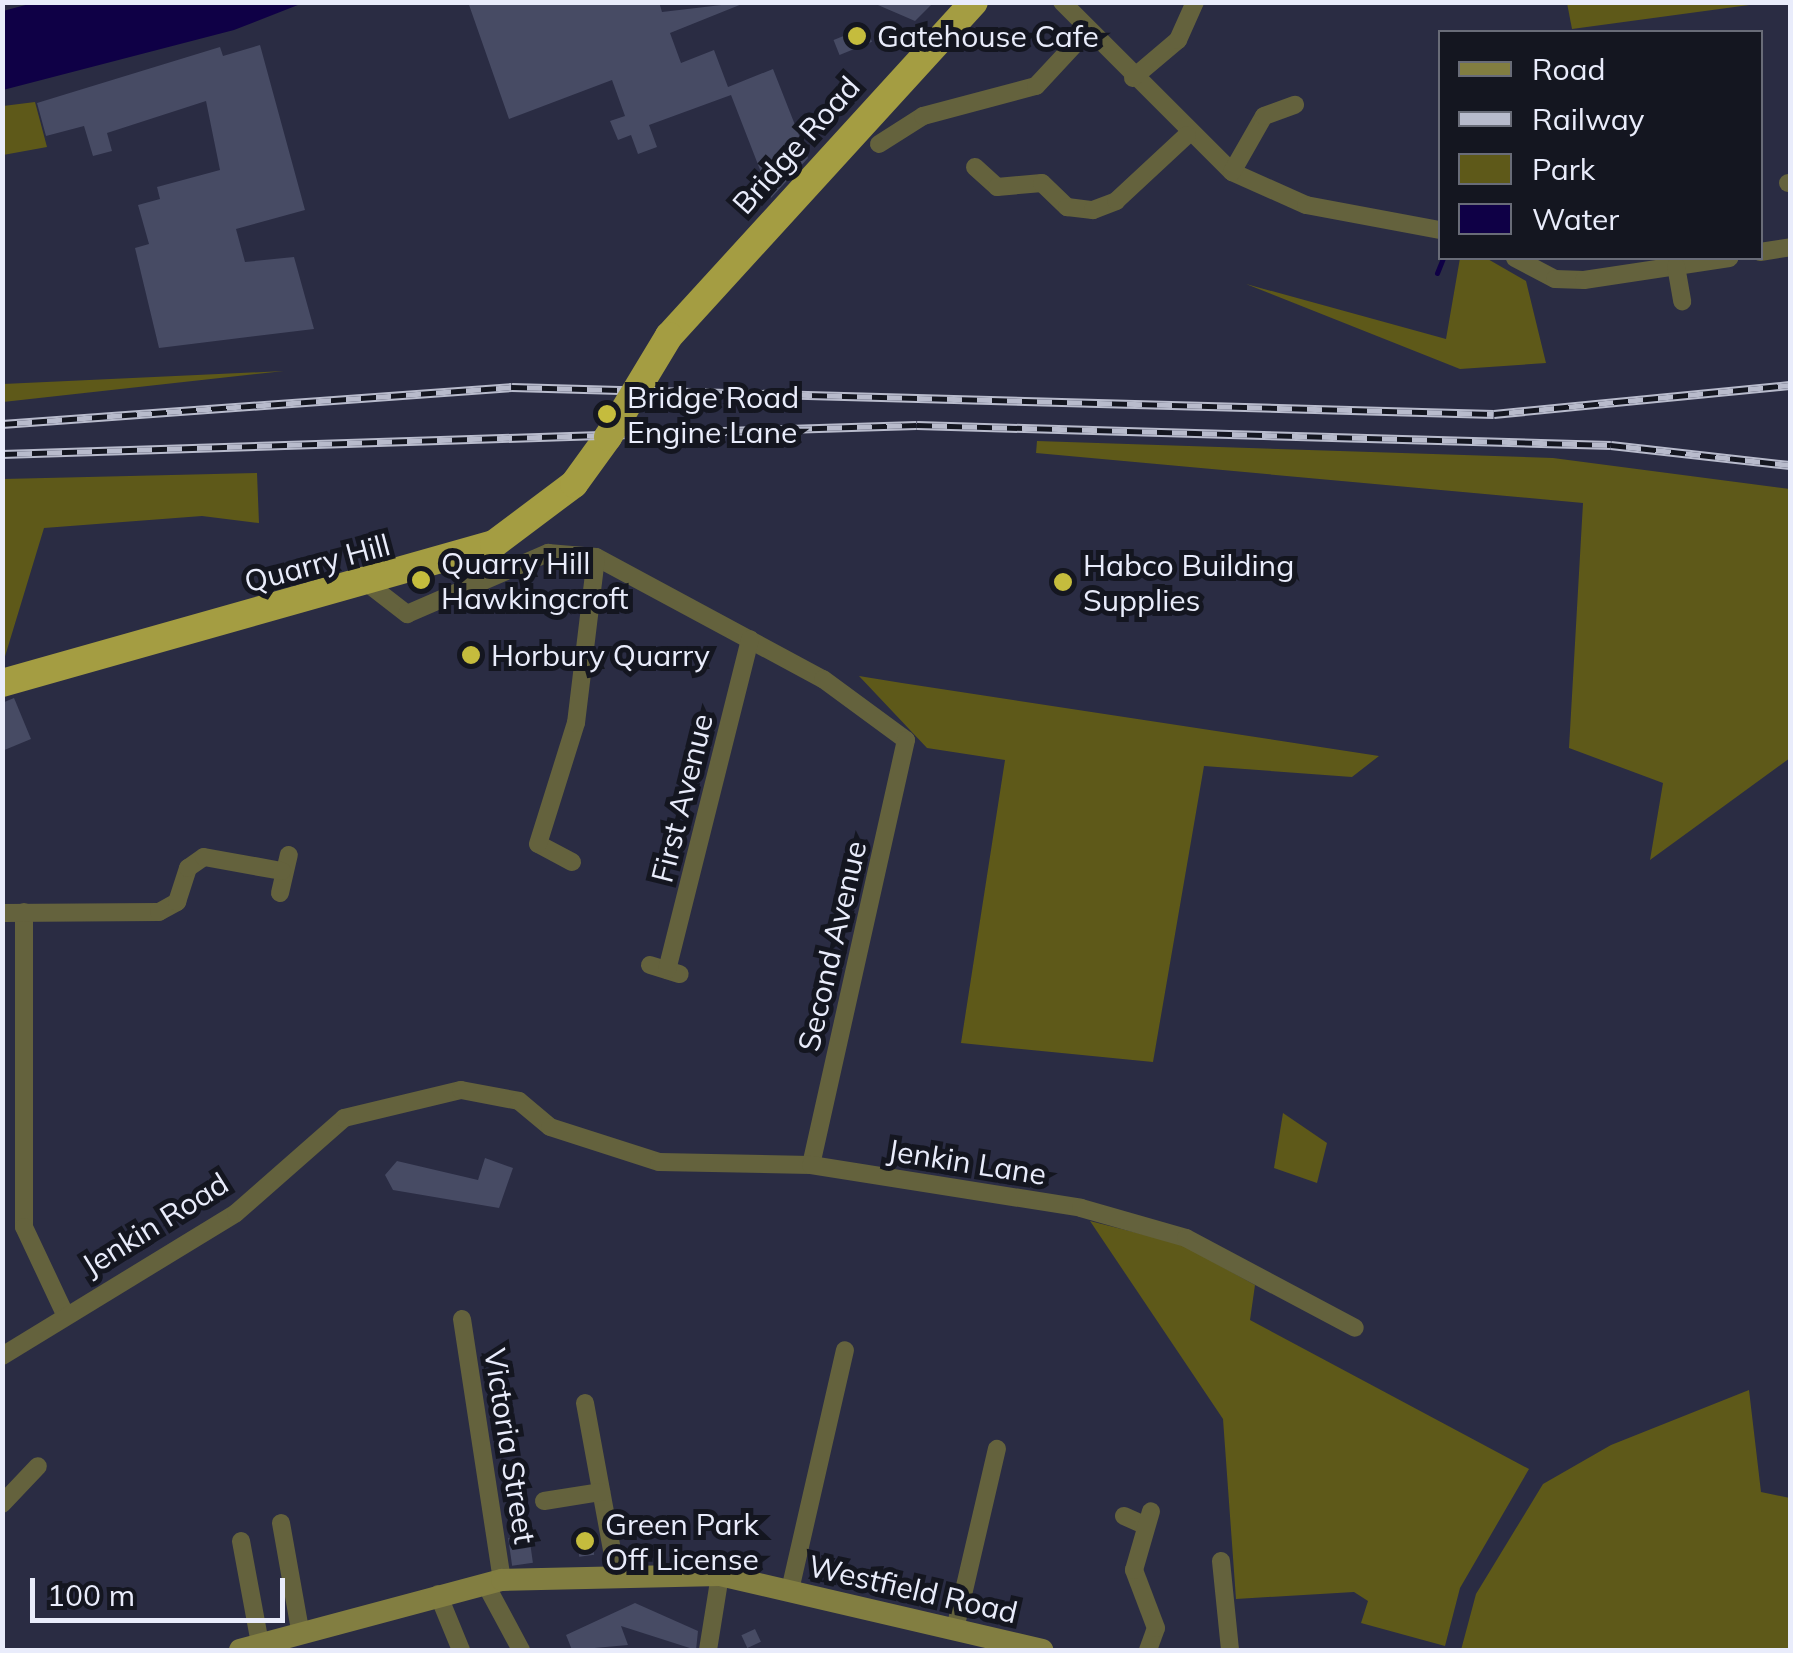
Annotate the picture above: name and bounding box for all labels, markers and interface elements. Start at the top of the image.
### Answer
place label: Gatehouse Cafe [877,18,1099,54]
marker: Gatehouse Cafe [846,25,868,47]
legend [1438,30,1763,260]
text: Road [1532,50,1606,88]
street label: Bridge Road [725,69,867,221]
text: Railway [1532,100,1645,138]
text: Park [1532,150,1595,188]
text: Water [1532,200,1619,238]
place label: Bridge Road Engine Lane [627,379,799,450]
marker: Bridge Road Engine Lane [596,403,618,425]
street label: Quarry Hill [240,526,394,600]
place label: Quarry Hill Hawkingcroft [441,545,629,616]
place label: Habco Building Supplies [1083,547,1294,618]
marker: Quarry Hill Hawkingcroft [410,569,432,591]
marker: Habco Building Supplies [1052,571,1074,593]
place label: Horbury Quarry [491,637,710,673]
marker: Horbury Quarry [460,644,482,666]
street label: First Avenue [644,710,720,886]
street label: Second Avenue [790,837,874,1055]
street label: Jenkin Lane [885,1132,1049,1192]
street label: Jenkin Road [75,1165,235,1283]
street label: Victoria Street [477,1346,543,1546]
place label: Green Park Off License [605,1506,759,1576]
marker: Green Park Off License [574,1530,596,1552]
street label: Westfield Road [805,1547,1021,1631]
scale bar [35,1558,290,1620]
text: 100 m [47,1576,135,1614]

